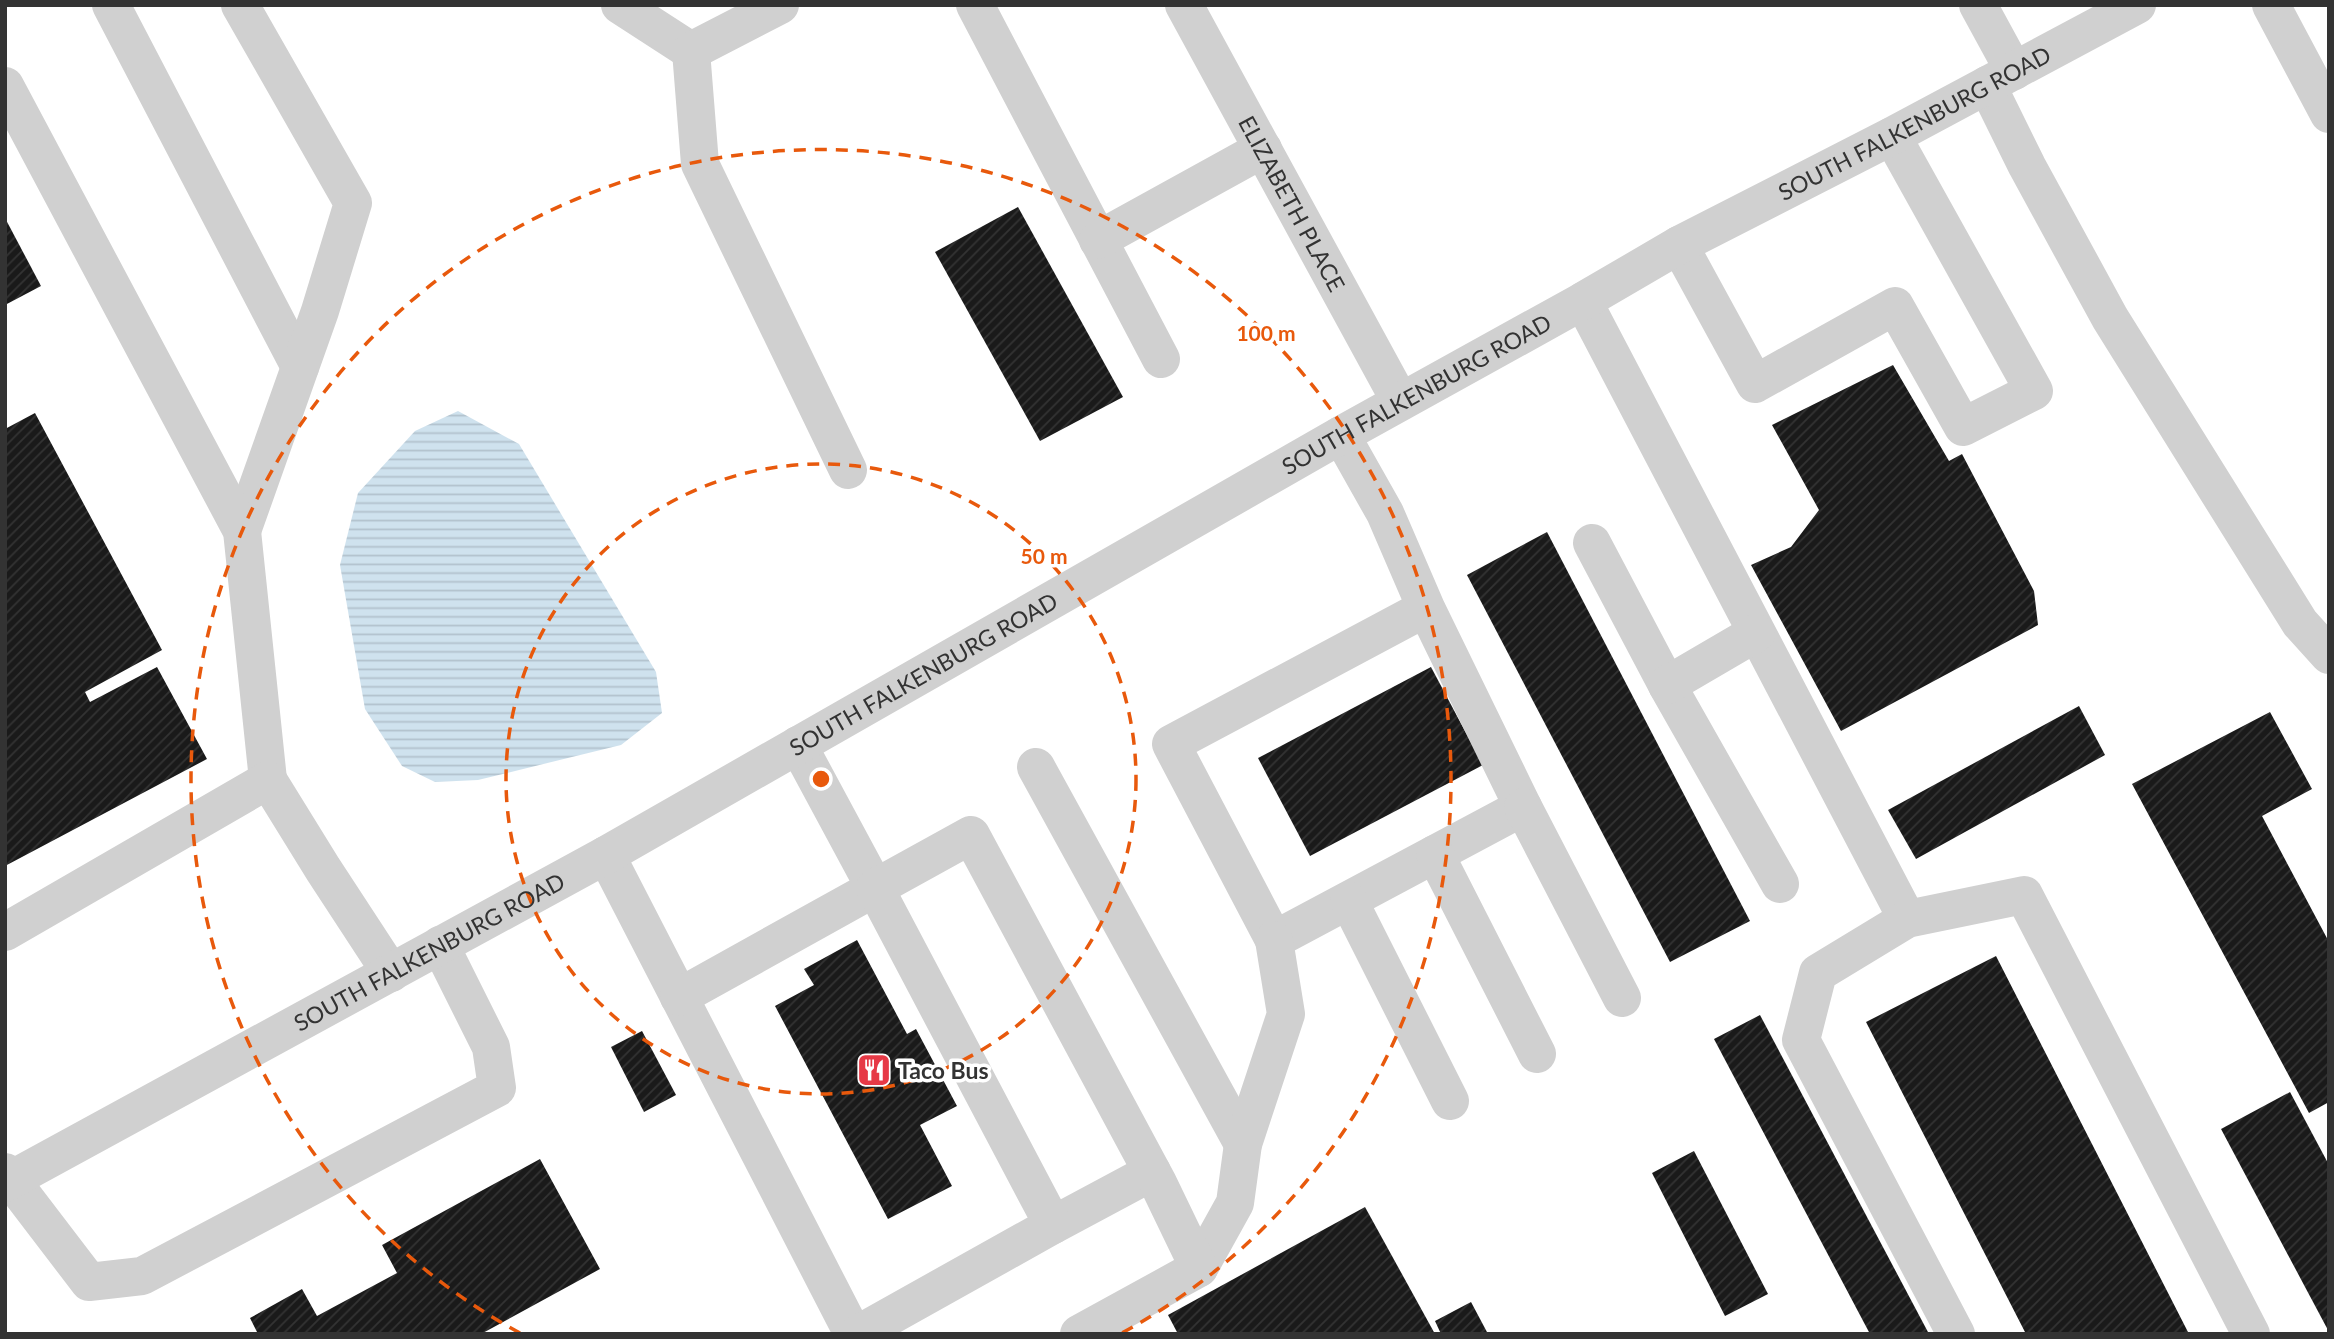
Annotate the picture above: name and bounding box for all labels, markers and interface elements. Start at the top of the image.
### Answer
street label: SOUTH FALKENBURG ROAD [1773,40,2055,206]
street label: ELIZABETH PLACE [1233,111,1351,296]
street label: SOUTH FALKENBURG ROAD [1277,308,1556,480]
text: 100 m [1236,320,1296,345]
text: 50 m [1020,543,1068,568]
street label: SOUTH FALKENBURG ROAD [784,586,1062,761]
centre of rings [809,767,833,791]
street label: SOUTH FALKENBURG ROAD [289,866,569,1037]
restaurant icon: Taco Bus [855,1051,893,1089]
place label: Taco Bus [898,1056,989,1084]

